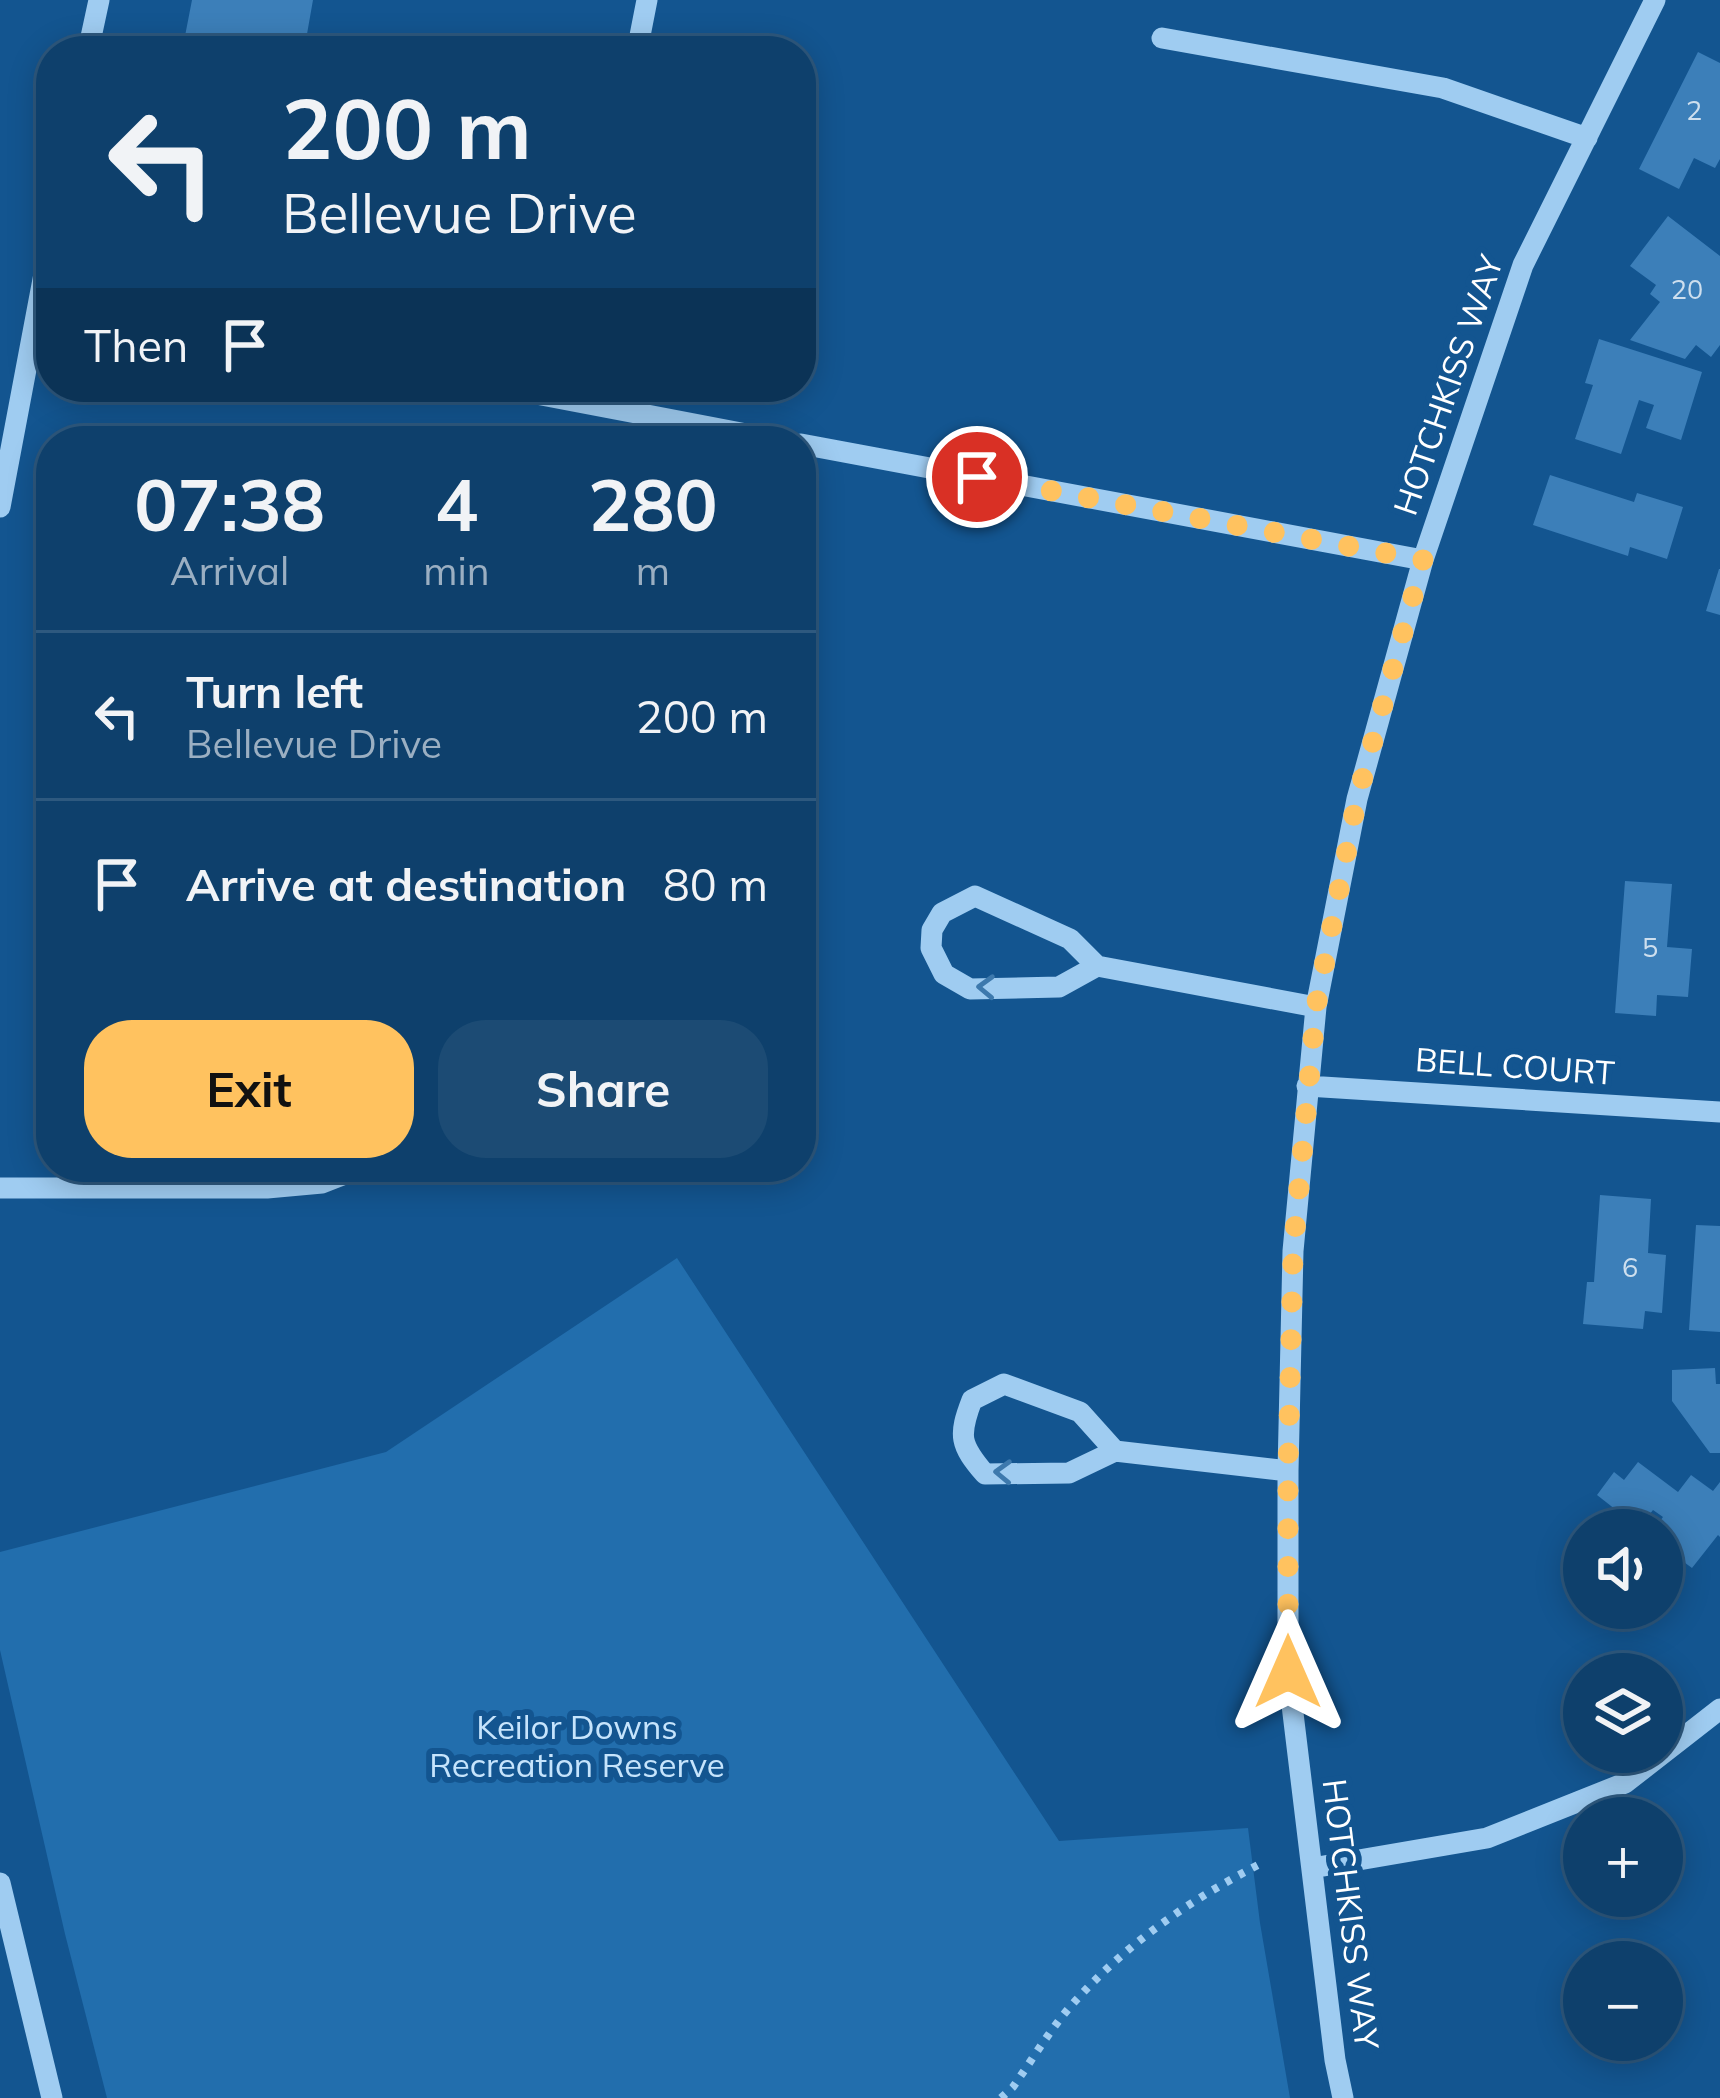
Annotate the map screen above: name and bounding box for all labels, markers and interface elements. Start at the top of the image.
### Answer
text: 200 m [282,75,532,180]
icon: left [84,84,240,240]
house number: 2 [1686,93,1702,127]
text: Bellevue Drive [282,179,637,247]
street label: HOTCHKISS WAY [1384,249,1511,520]
house number: 20 [1671,272,1703,306]
icon: arrive [212,312,278,378]
text: Then [84,317,188,373]
pin [926,426,1028,528]
icon: arrive [944,444,1010,510]
text: 07:38 [134,459,325,549]
text: 4 [435,459,478,549]
text: 280 [588,459,718,549]
text: Arrival [170,546,289,595]
text: min [423,546,490,595]
text: m [636,546,670,595]
text: Turn left [186,663,363,719]
icon: left [84,683,150,749]
text: 200 m [636,688,768,744]
text: Bellevue Drive [186,719,442,768]
icon: arrive [84,851,150,917]
text: Arrive at destination [186,856,626,912]
text: 80 m [663,856,768,912]
house number: 5 [1642,930,1658,964]
one-way arrow [976,974,995,1000]
button: Exit [84,1020,414,1158]
button: Share [438,1020,768,1158]
street label: BELL COURT [1414,1038,1616,1093]
house number: 6 [1622,1250,1638,1284]
one-way arrow [994,1459,1012,1485]
map controls [1563,1509,1683,2061]
button: sound [1563,1509,1683,1629]
position arrow [1225,1609,1351,1735]
button: layers [1563,1653,1683,1773]
park label: Keilor Downs Recreation Reserve [429,1706,725,1785]
street label: HOTCHKISS WAY [1315,1777,1389,2052]
button: + [1563,1797,1683,1917]
button: − [1563,1941,1683,2061]

